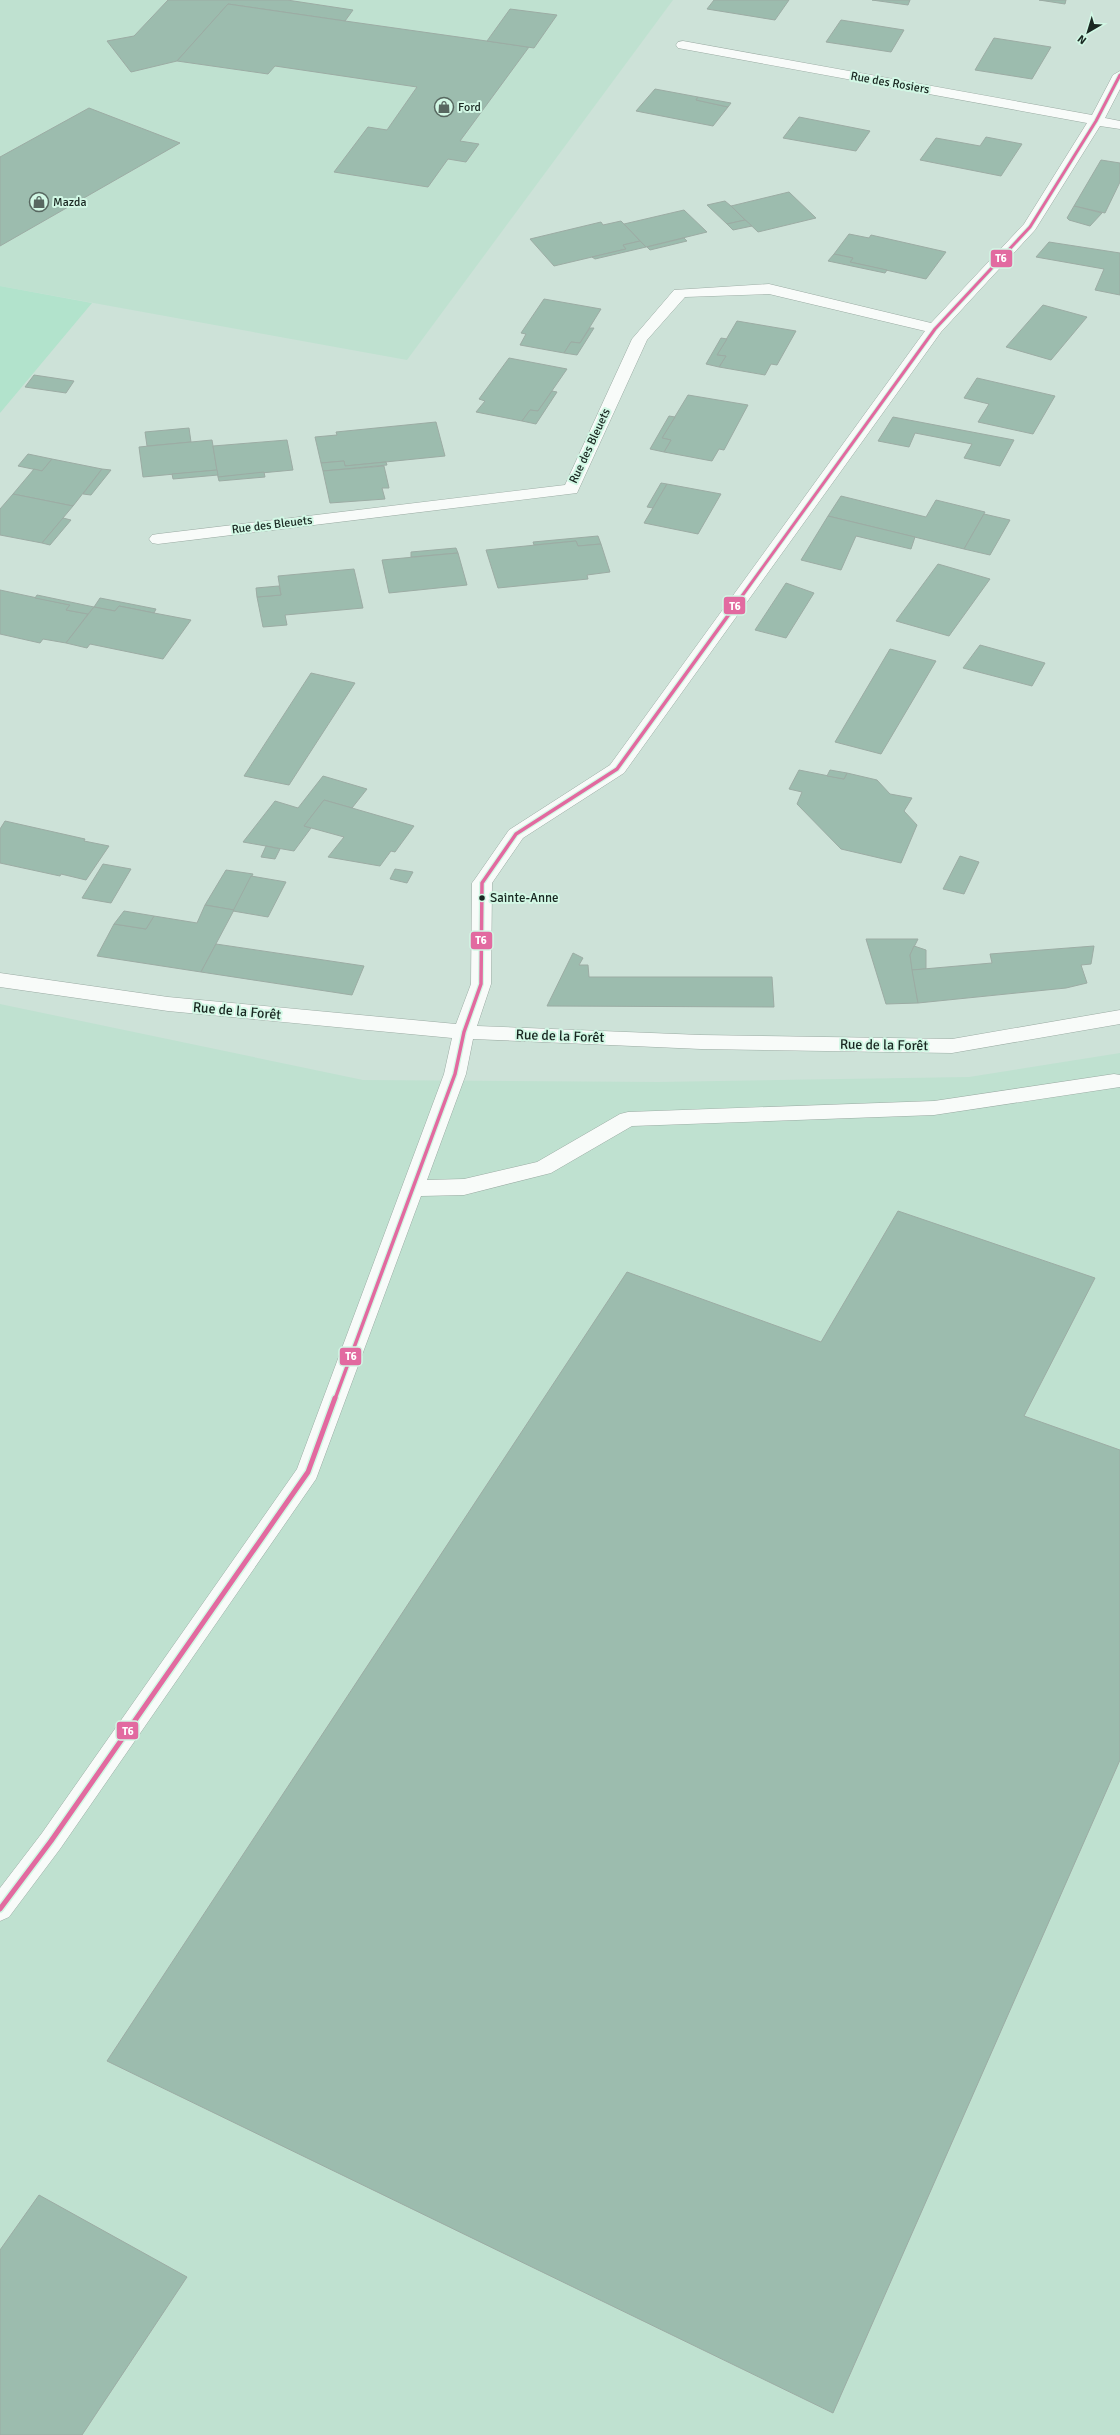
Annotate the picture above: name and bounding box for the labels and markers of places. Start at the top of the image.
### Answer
shop icon: Ford [433,96,455,118]
place label: Ford [458,100,481,115]
shop icon: Mazda [28,191,50,213]
place label: Mazda [53,195,87,210]
place label: Sainte-Anne [490,890,559,906]
marker: Sainte-Anne [477,893,487,903]

